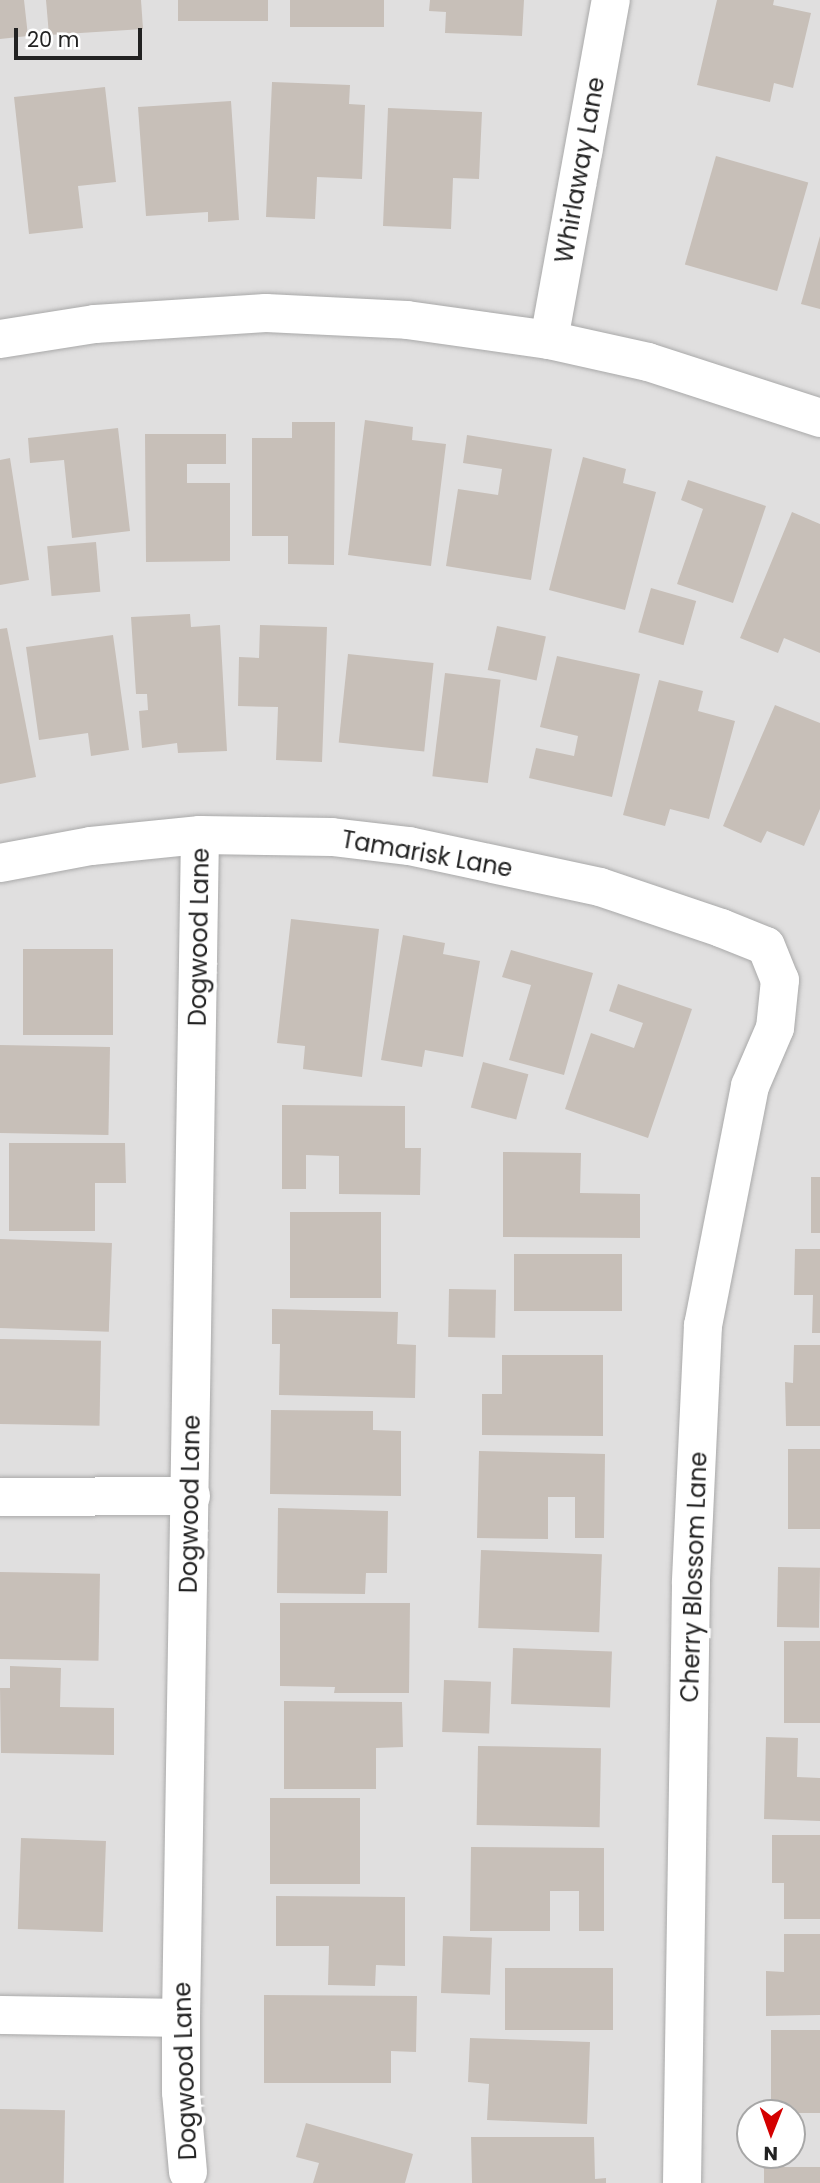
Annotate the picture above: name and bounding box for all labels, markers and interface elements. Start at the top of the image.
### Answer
scale bar [18,14,145,58]
text: 20 m [27,25,80,54]
street label: Whirlaway Lane [549,75,611,265]
street label: Tamarisk Lane [339,825,515,883]
street label: Dogwood Lane [183,848,215,1026]
street label: Dogwood Lane [174,1415,206,1593]
street label: Cherry Blossom Lane [675,1451,713,1703]
street label: Dogwood Lane [167,1981,203,2161]
north arrow [736,2099,806,2169]
text: N [763,2140,778,2167]

